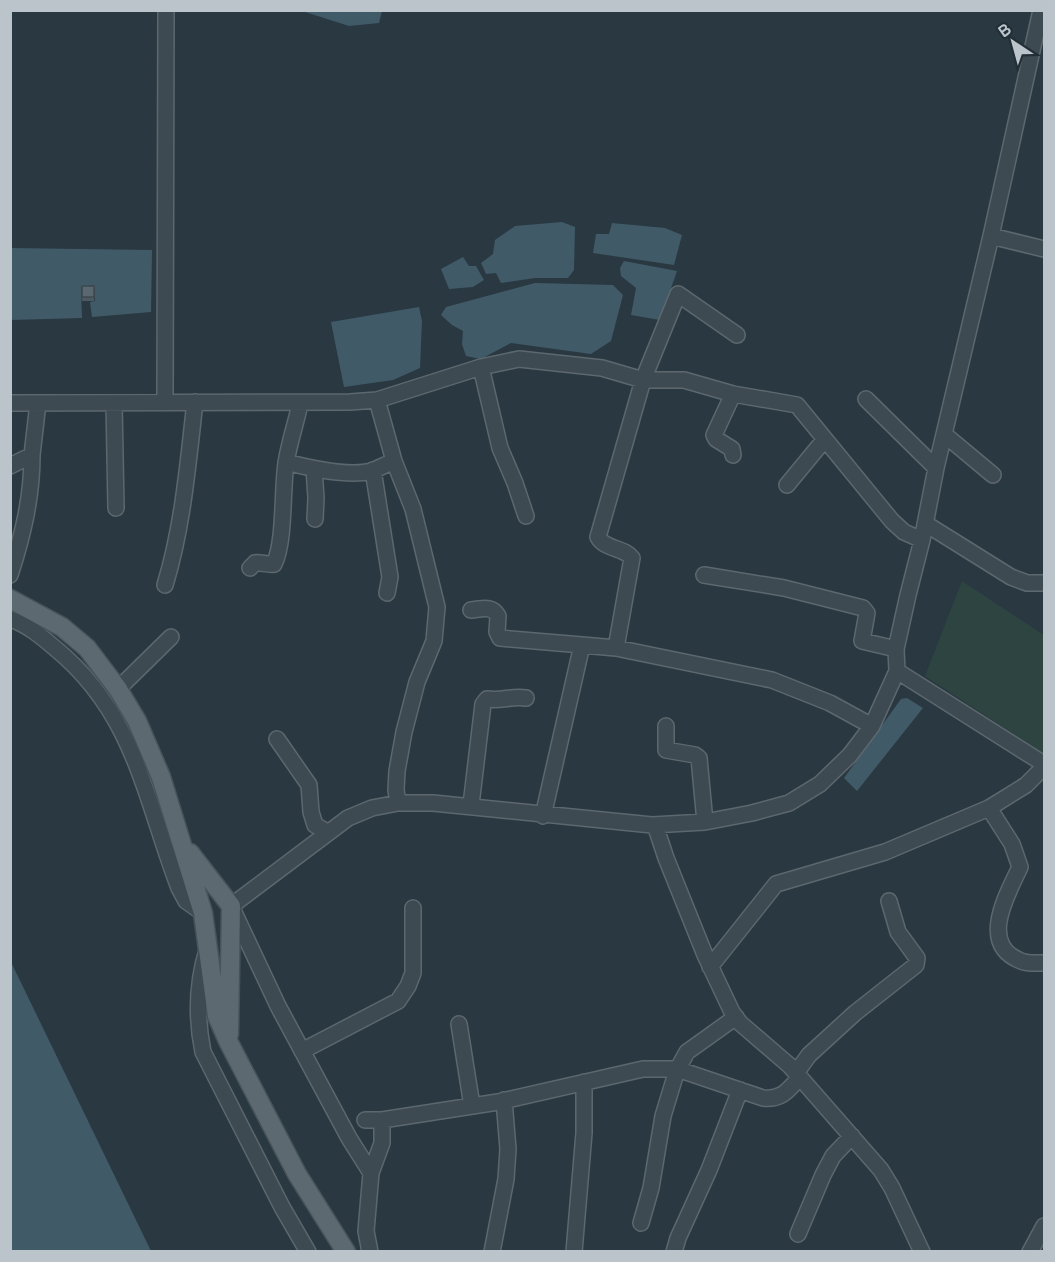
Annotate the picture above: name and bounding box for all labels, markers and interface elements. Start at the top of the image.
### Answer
north arrow [983,12,1043,72]
text: B [994,19,1015,42]

